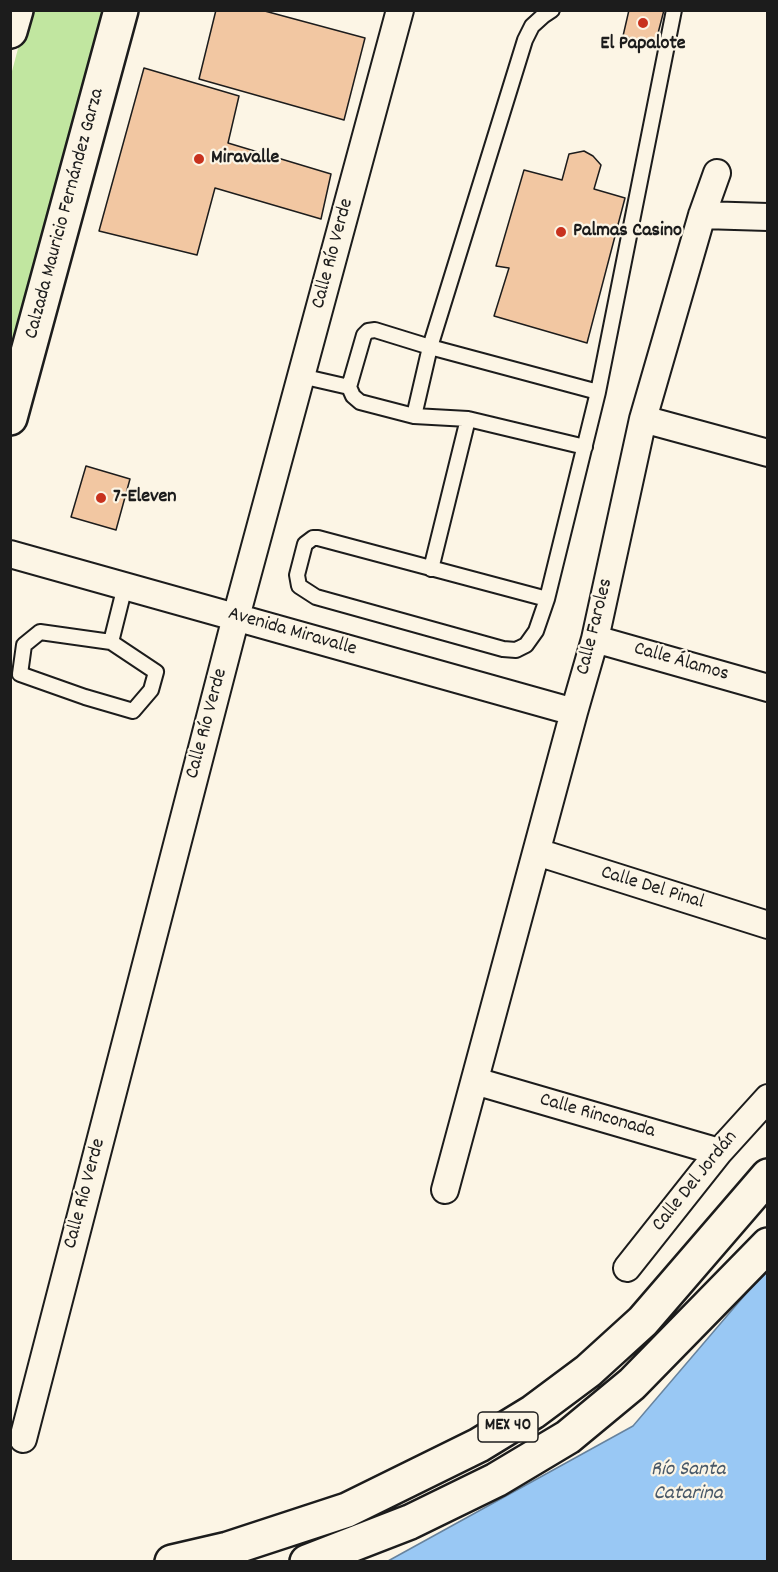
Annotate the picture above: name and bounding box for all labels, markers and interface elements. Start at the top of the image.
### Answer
marker: El Papalote [636,16,650,30]
place label: El Papalote [600,33,686,57]
street label: Calzada Mauricio Fernández Garza [21,86,111,342]
place label: Miravalle [211,147,279,171]
marker: Miravalle [192,152,206,166]
street label: Calle Río Verde [308,196,360,312]
place label: Palmas Casino [573,220,682,244]
marker: Palmas Casino [554,225,568,239]
place label: 7-Eleven [113,486,177,510]
marker: 7-Eleven [94,491,108,505]
street label: Calle Faroles [572,576,620,678]
street label: Avenida Miravalle [225,603,359,663]
street label: Calle Álamos [631,638,731,688]
street label: Calle Río Verde [182,666,234,782]
street label: Calle Del Pinal [597,862,707,916]
street label: Calle Rinconada [536,1089,658,1145]
street label: Calle Del Jordán [648,1127,744,1237]
street label: Calle Río Verde [60,1136,112,1252]
road number: MEX 40 [478,1412,538,1442]
water label: Río Santa Catarina [651,1458,725,1508]

